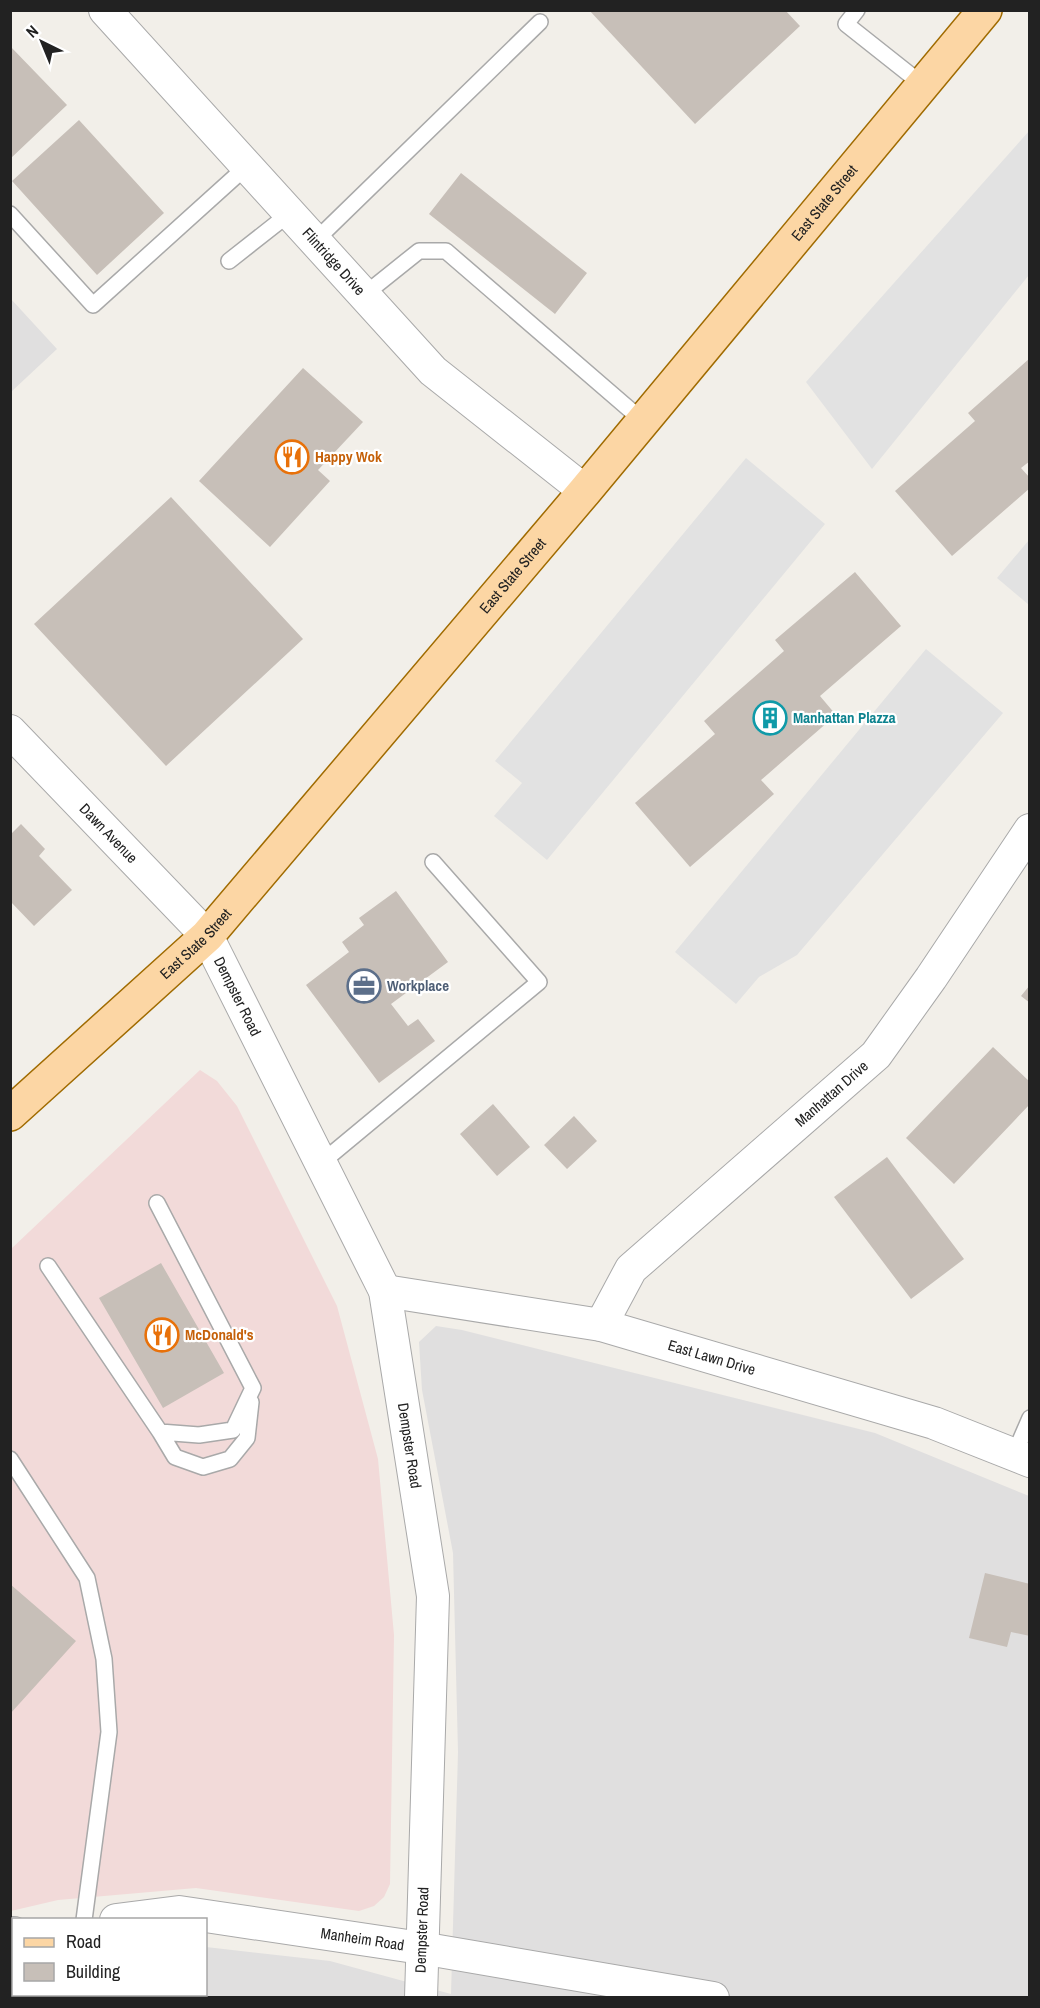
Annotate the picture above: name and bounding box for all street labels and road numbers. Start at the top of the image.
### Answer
street label: East State Street [786,160,862,245]
street label: Flintridge Drive [298,223,370,300]
street label: East State Street [474,533,551,618]
street label: Dawn Avenue [75,798,143,868]
street label: East State Street [155,903,236,984]
street label: Dempster Road [209,953,266,1040]
street label: Manhattan Drive [790,1055,873,1131]
street label: East Lawn Drive [665,1334,758,1380]
street label: Dempster Road [393,1401,427,1490]
street label: Dempster Road [410,1887,433,1973]
street label: Manheim Road [319,1922,406,1955]

